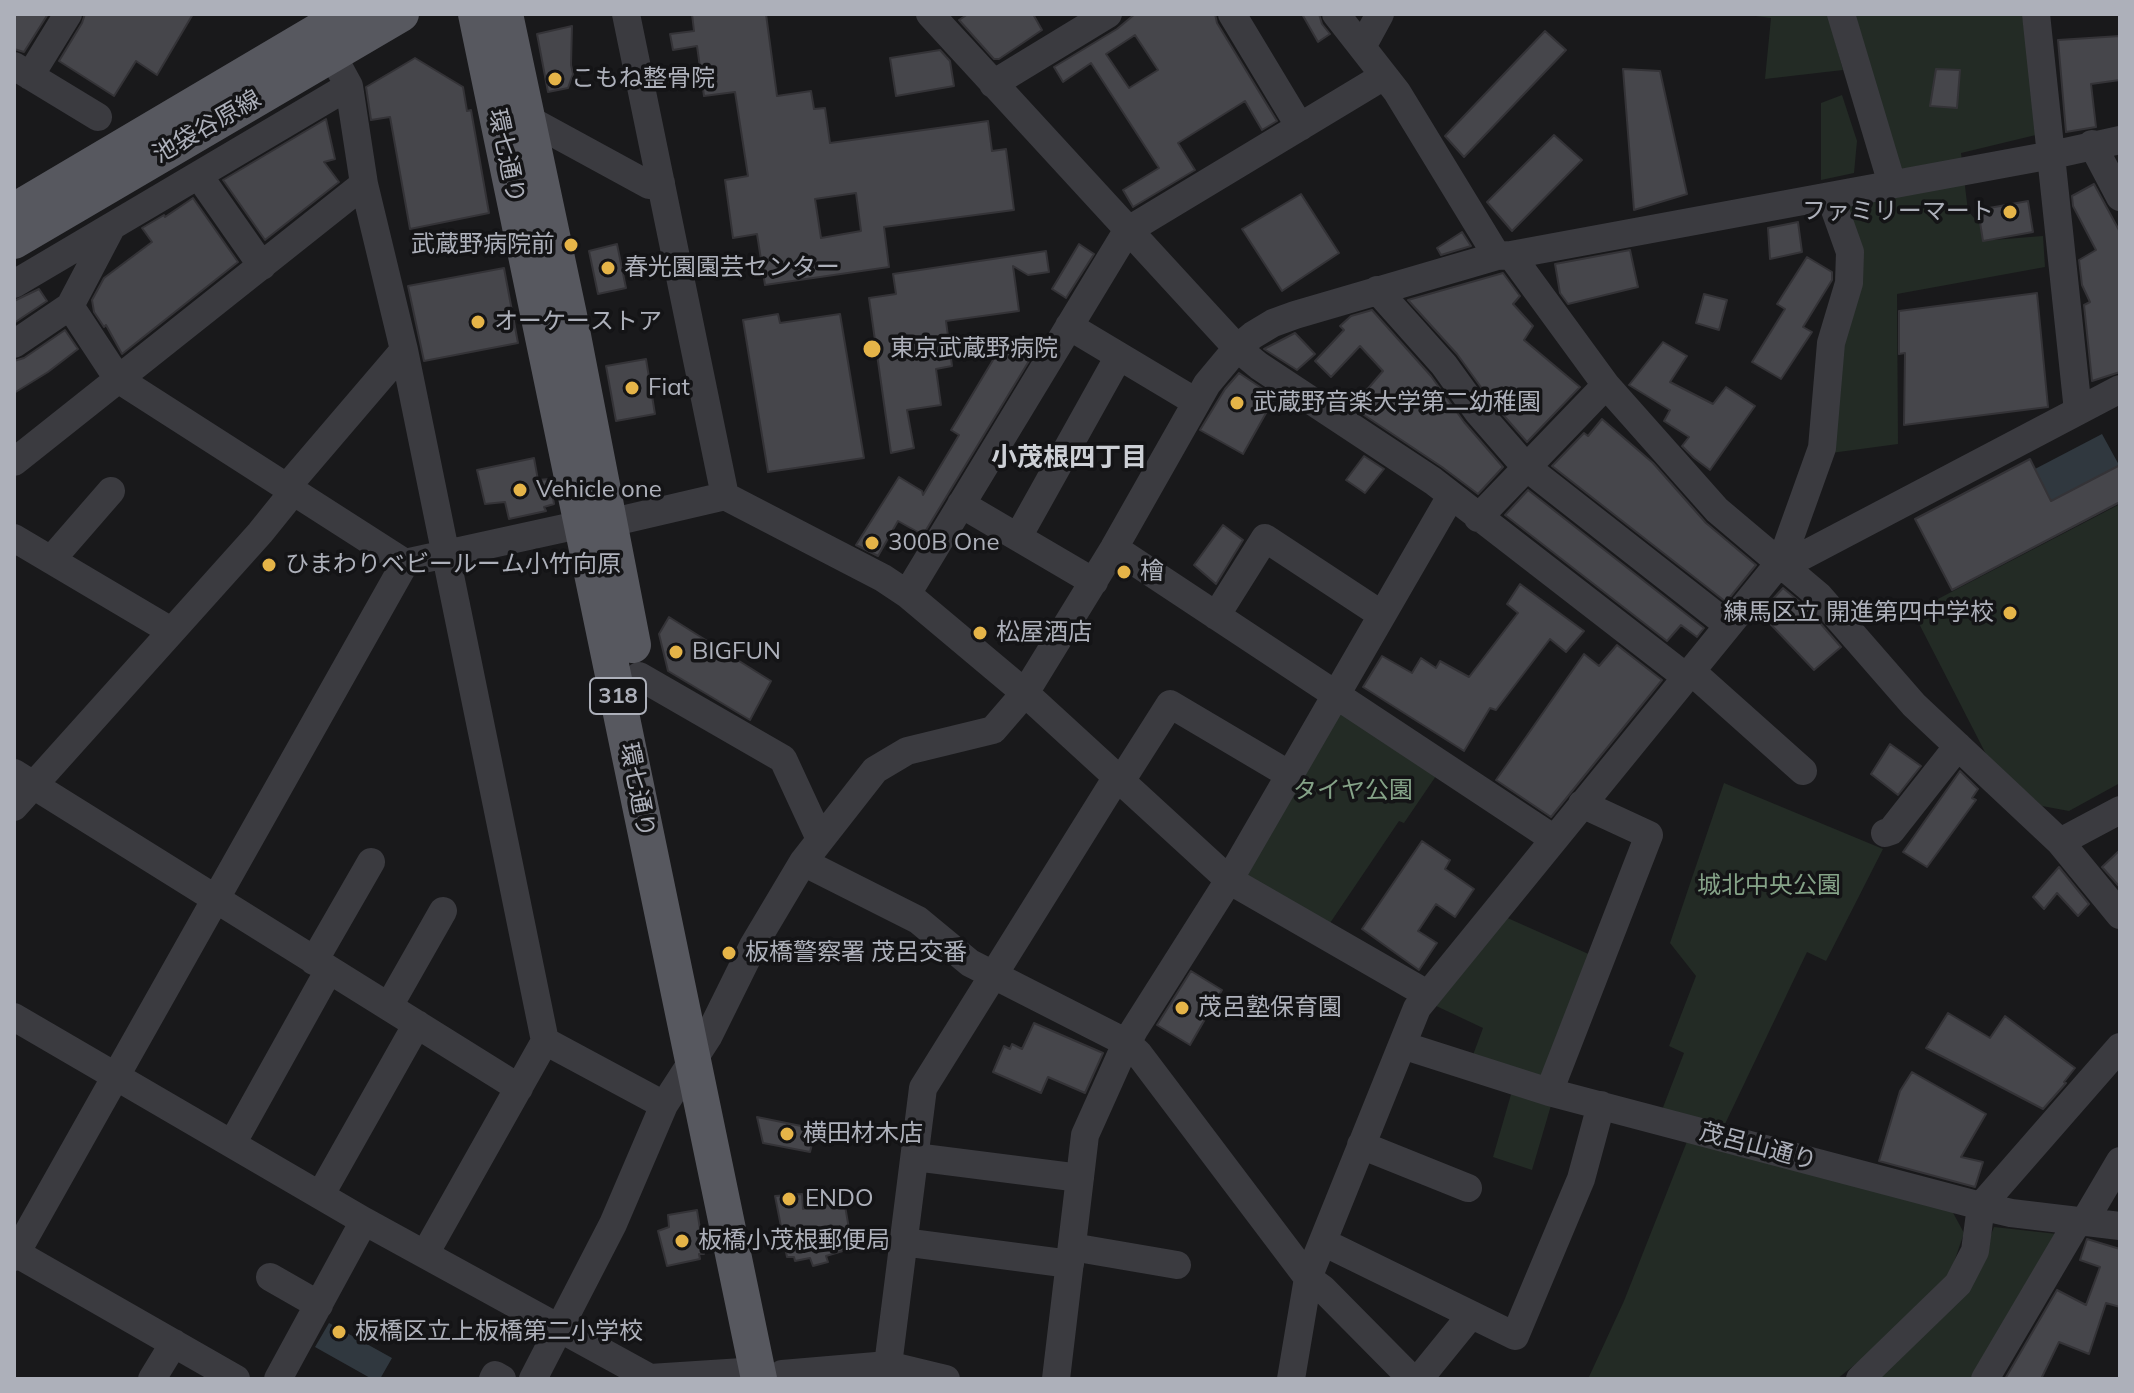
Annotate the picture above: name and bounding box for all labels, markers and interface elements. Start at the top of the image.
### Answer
place label: こもね整骨院 [571,65,715,93]
marker: こもね整骨院 [546,70,564,88]
street label: 池袋谷原線 [148,85,266,169]
street label: 環七通り [482,106,530,206]
place label: ファミリーマート [1802,198,1994,226]
marker: ファミリーマート [2001,203,2019,221]
place label: 武蔵野病院前 [411,231,555,259]
marker: 武蔵野病院前 [562,236,580,254]
place label: 春光園園芸センター [624,254,840,282]
marker: 春光園園芸センター [599,259,617,277]
place label: オーケーストア [494,308,662,336]
marker: オーケーストア [469,313,487,331]
place label: 東京武蔵野病院 [890,335,1058,363]
marker: 東京武蔵野病院 [861,338,883,360]
place label: Fiat [648,374,690,402]
marker: Fiat [623,379,641,397]
place label: 武蔵野音楽大学第二幼稚園 [1253,389,1541,417]
marker: 武蔵野音楽大学第二幼稚園 [1228,394,1246,412]
district label: 小茂根四丁目 [991,442,1147,474]
place label: Vehicle one [536,476,662,504]
marker: Vehicle one [511,481,529,499]
place label: 300B One [888,529,999,557]
marker: 300B One [863,534,881,552]
place label: ひまわりベビールーム小竹向原 [285,551,621,579]
marker: ひまわりベビールーム小竹向原 [260,556,278,574]
place label: 檜 [1140,558,1164,586]
marker: 檜 [1115,563,1133,581]
place label: 練馬区立 開進第四中学校 [1724,599,1994,627]
marker: 練馬区立 開進第四中学校 [2001,604,2019,622]
place label: 松屋酒店 [996,619,1092,647]
marker: 松屋酒店 [971,624,989,642]
place label: BIGFUN [692,638,781,666]
marker: BIGFUN [667,643,685,661]
road number: 318 [590,678,646,714]
street label: 環七通り [614,740,660,840]
park label: タイヤ公園 [1293,777,1413,805]
park label: 城北中央公園 [1697,872,1841,900]
place label: 板橋警察署 茂呂交番 [745,939,967,967]
marker: 板橋警察署 茂呂交番 [720,944,738,962]
place label: 茂呂塾保育園 [1198,994,1342,1022]
marker: 茂呂塾保育園 [1173,999,1191,1017]
street label: 茂呂山通り [1696,1118,1820,1176]
place label: 横田材木店 [803,1120,923,1148]
marker: 横田材木店 [778,1125,796,1143]
place label: ENDO [805,1185,873,1213]
marker: ENDO [780,1190,798,1208]
place label: 板橋小茂根郵便局 [698,1227,890,1255]
marker: 板橋小茂根郵便局 [673,1232,691,1250]
place label: 板橋区立上板橋第二小学校 [355,1318,643,1346]
marker: 板橋区立上板橋第二小学校 [330,1323,348,1341]

